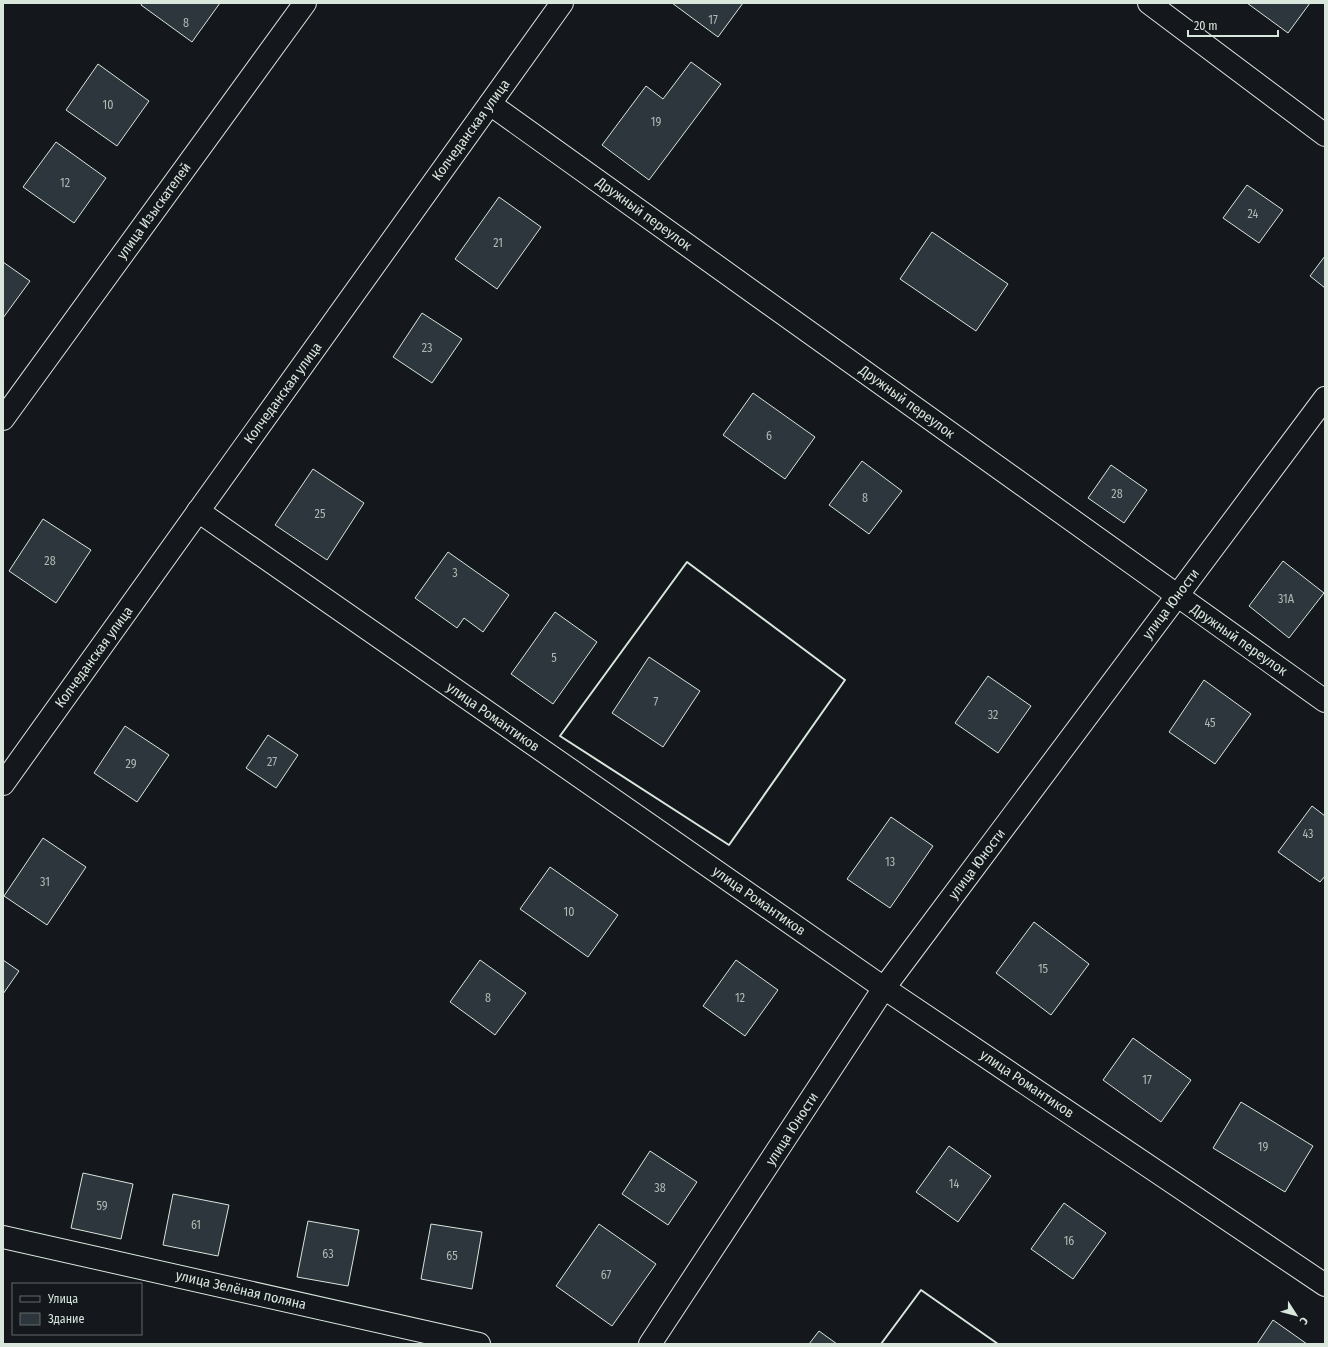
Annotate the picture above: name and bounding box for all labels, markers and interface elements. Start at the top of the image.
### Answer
scale bar [1188,12,1278,38]
house number: 17 [708,13,718,27]
house number: 8 [183,16,189,30]
text: 20 m [1194,19,1218,33]
street label: Колчеданская улица [428,76,514,184]
house number: 10 [103,98,113,112]
house number: 19 [651,115,661,129]
street label: улица Изыскателей [113,159,195,263]
street label: Дружный переулок [592,173,695,255]
house number: 12 [60,176,70,190]
house number: 24 [1248,207,1259,221]
house number: 21 [493,236,503,250]
street label: Колчеданская улица [240,339,326,447]
house number: 23 [422,341,432,355]
street label: Дружный переулок [855,361,958,443]
house number: 6 [766,429,772,443]
house number: 28 [1111,487,1123,501]
house number: 8 [862,491,868,505]
house number: 25 [315,507,326,521]
house number: 28 [44,554,56,568]
street label: улица Юности [1139,565,1203,643]
house number: 3 [452,566,458,580]
house number: 31А [1278,592,1295,606]
street label: Дружный переулок [1187,600,1291,680]
street label: Колчеданская улица [51,603,137,711]
house number: 5 [551,651,557,665]
street label: улица Романтиков [443,679,543,755]
house number: 7 [654,695,659,709]
house number: 32 [988,708,998,722]
house number: 45 [1204,716,1216,730]
house number: 27 [267,755,277,769]
house number: 29 [125,757,137,771]
street label: улица Юности [945,825,1009,903]
house number: 43 [1302,827,1314,841]
house number: 13 [885,855,895,869]
street label: улица Романтиков [709,863,809,939]
house number: 31 [40,875,50,889]
house number: 10 [564,905,574,919]
house number: 15 [1038,962,1049,976]
house number: 8 [485,991,491,1005]
house number: 12 [735,991,745,1005]
street label: улица Романтиков [977,1046,1077,1122]
house number: 17 [1142,1073,1152,1087]
street label: улица Юности [762,1089,822,1169]
house number: 19 [1258,1140,1268,1154]
house number: 14 [949,1177,959,1191]
house number: 38 [654,1181,666,1195]
house number: 59 [96,1199,108,1213]
house number: 61 [191,1218,201,1232]
house number: 16 [1064,1234,1074,1248]
house number: 63 [322,1247,334,1261]
house number: 65 [446,1249,458,1263]
street label: улица Зелёная поляна [174,1267,308,1313]
house number: 67 [601,1268,611,1282]
legend [12,1283,142,1335]
text: Улица [47,1292,78,1306]
north arrow [1276,1295,1316,1335]
text: Здание [48,1312,84,1326]
text: С [1297,1314,1311,1327]

